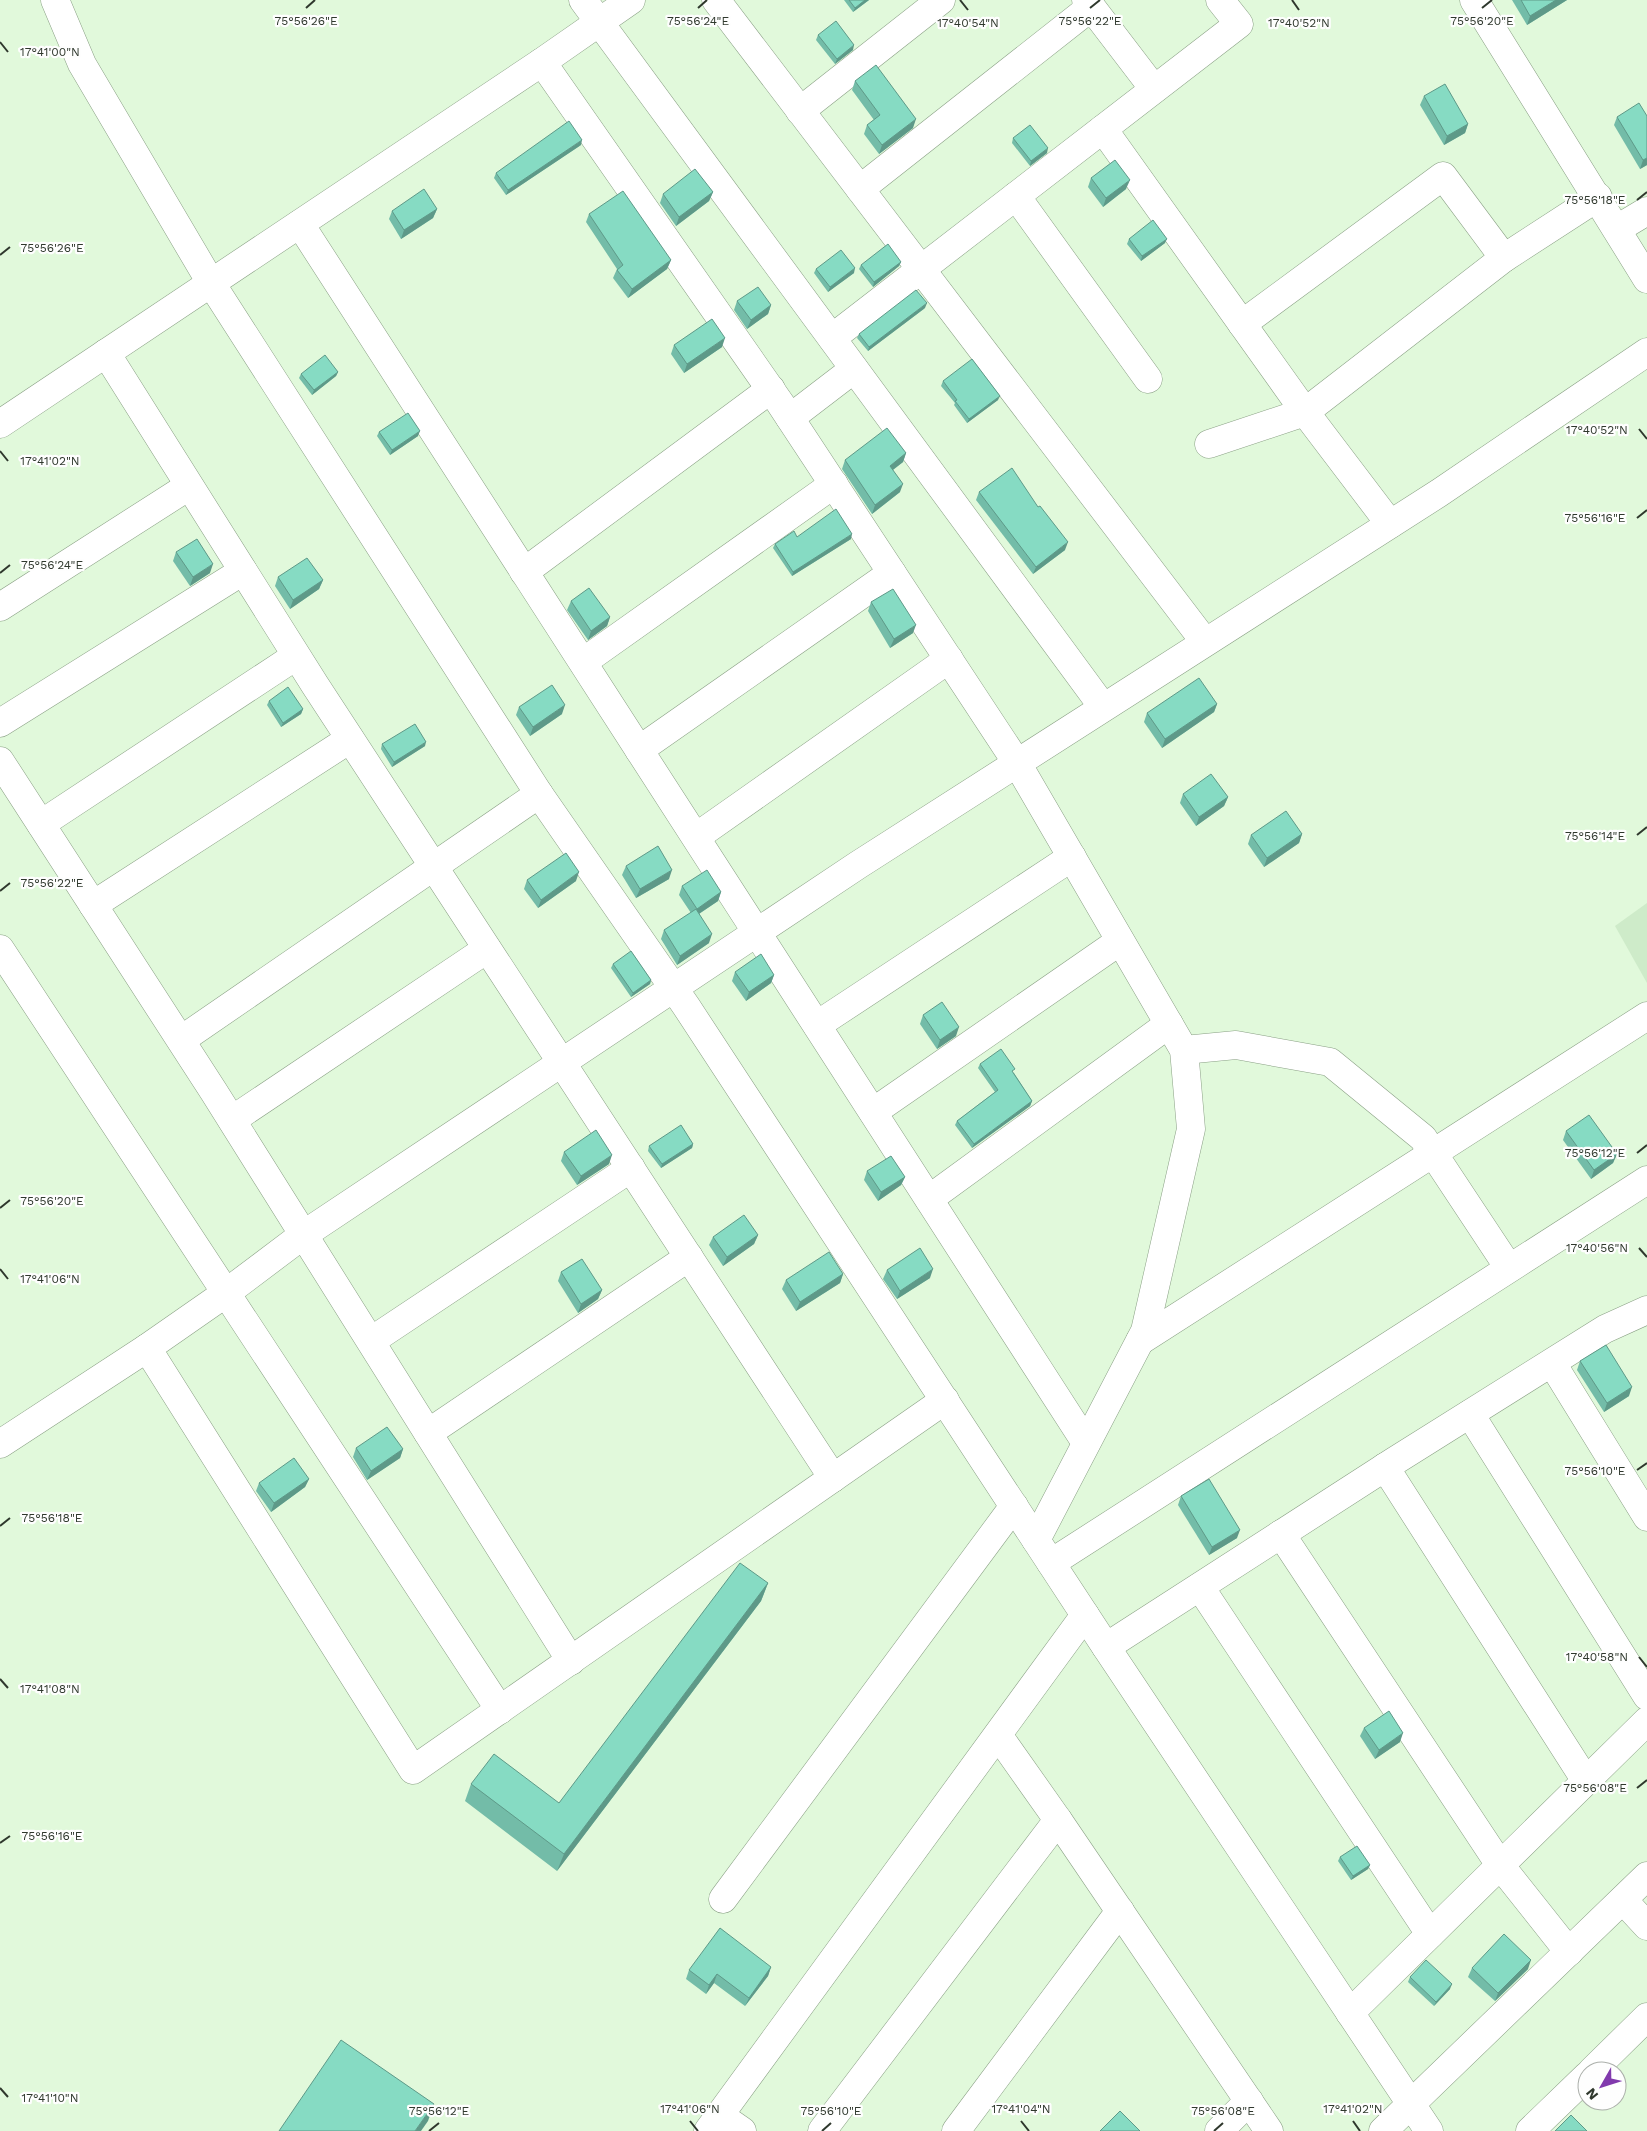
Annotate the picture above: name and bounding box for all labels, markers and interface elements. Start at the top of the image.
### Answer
text: 75°56'26"E [274,14,338,28]
text: 75°56'24"E [667,14,729,28]
text: 75°56'22"E [1059,14,1122,28]
text: 75°56'20"E [1450,14,1514,28]
text: 17°40'54"N [937,16,999,30]
text: 17°40'52"N [1268,16,1330,30]
text: 17°41'00"N [20,45,80,59]
text: 75°56'18"E [1565,193,1626,207]
text: 75°56'26"E [20,241,84,255]
text: 17°40'52"N [1566,423,1628,437]
text: 17°41'02"N [20,454,80,468]
text: 75°56'16"E [1565,511,1626,525]
text: 75°56'24"E [21,558,83,572]
text: 75°56'14"E [1565,829,1625,843]
text: 75°56'22"E [21,876,84,890]
text: 75°56'12"E [1565,1146,1626,1160]
text: 75°56'20"E [20,1194,84,1208]
text: 17°40'56"N [1566,1241,1628,1255]
text: 17°41'06"N [20,1272,80,1286]
text: 75°56'10"E [1565,1464,1626,1478]
text: 75°56'18"E [22,1511,83,1525]
text: 17°40'58"N [1566,1650,1628,1664]
text: 17°41'08"N [20,1682,80,1696]
text: 75°56'08"E [1563,1781,1627,1795]
text: 75°56'16"E [22,1829,83,1843]
north arrow [1577,2061,1627,2111]
text: N [1582,2085,1601,2103]
text: 17°41'10"N [21,2091,79,2105]
text: 17°41'06"N [660,2102,720,2116]
text: 17°41'04"N [991,2102,1051,2116]
text: 17°41'02"N [1323,2102,1383,2116]
text: 75°56'12"E [409,2104,470,2118]
text: 75°56'10"E [801,2104,862,2118]
text: 75°56'08"E [1191,2104,1255,2118]

